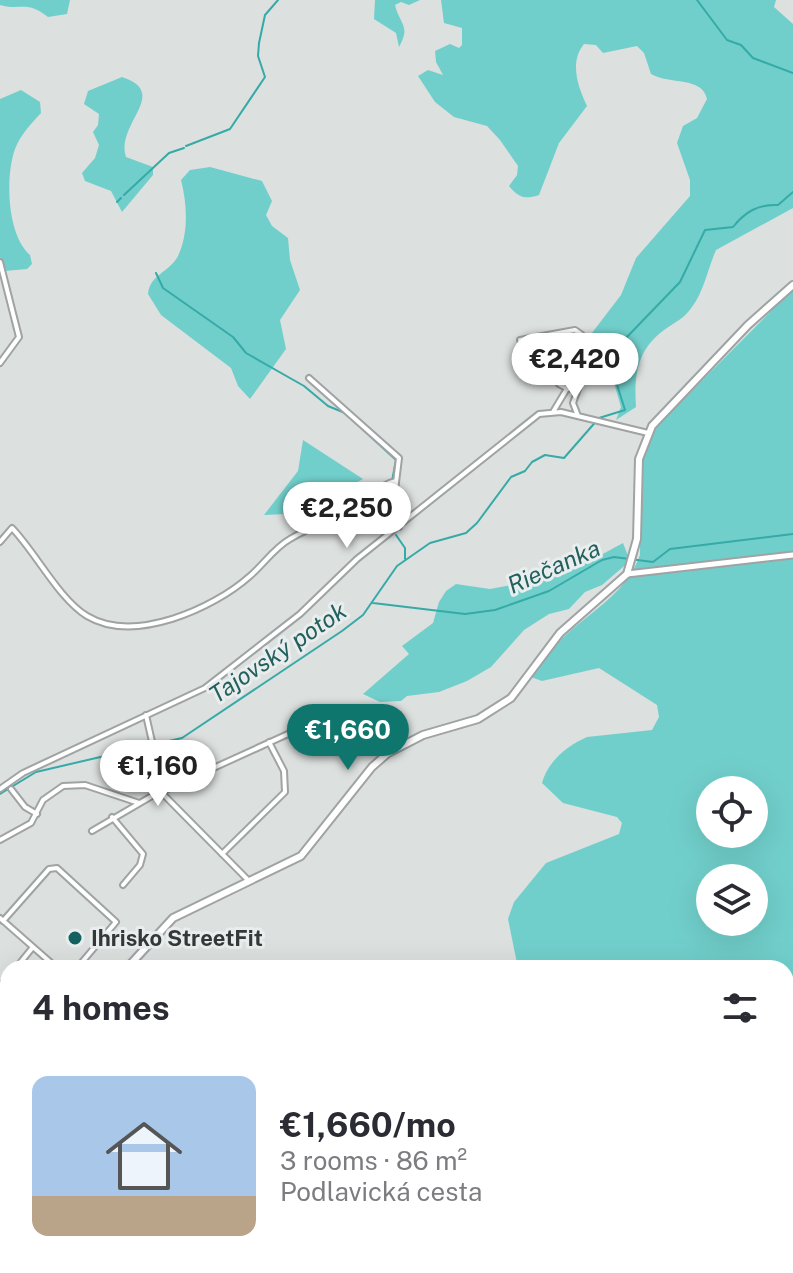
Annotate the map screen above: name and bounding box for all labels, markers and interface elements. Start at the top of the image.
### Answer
pin: €2,420 [510,333,640,401]
text: €2,420 [530,343,620,374]
pin: €2,250 [282,482,412,550]
text: €2,250 [301,492,393,523]
water label: Riečanka [503,533,604,599]
water label: Tajovský potok [204,596,351,708]
pin: €1,660 [283,704,413,772]
text: €1,660 [305,714,391,745]
pin: €1,160 [93,740,223,808]
text: €1,160 [118,750,198,781]
map controls [696,776,768,936]
button: locate [696,776,768,848]
button: layers [696,864,768,936]
place label: Ihrisko StreetFit [91,925,263,951]
marker: Ihrisko StreetFit [66,929,84,947]
icon: filters [718,986,762,1030]
text: 4 homes [32,988,170,1028]
text: €1,660/mo [280,1105,456,1145]
icon: home [96,1108,192,1204]
text: 3 rooms · 86 m² [280,1145,467,1176]
text: Podlavická cesta [280,1176,482,1207]

